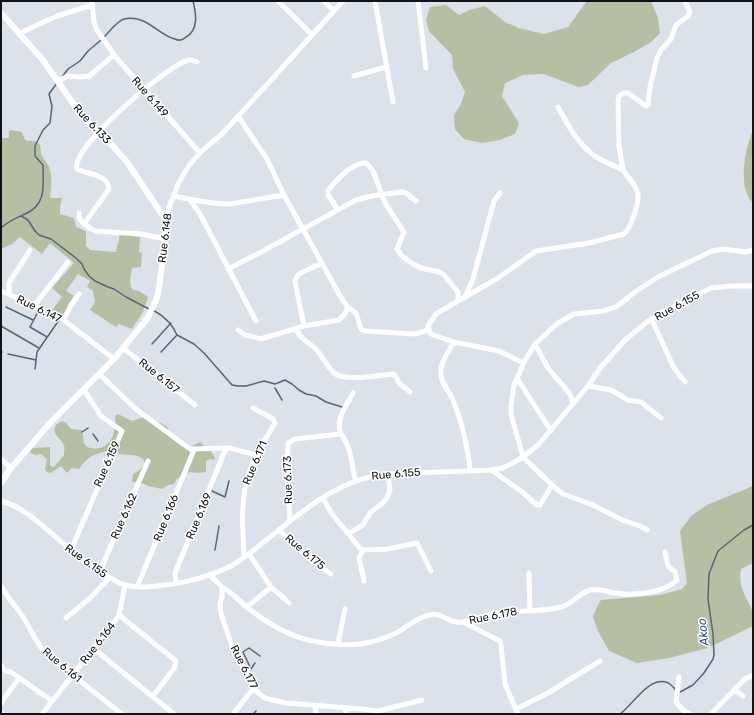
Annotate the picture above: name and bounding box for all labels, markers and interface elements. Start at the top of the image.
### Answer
street label: Rue 6.149 [129,74,171,120]
street label: Rue 6.133 [70,102,114,147]
street label: Rue 6.148 [156,212,174,264]
street label: Rue 6.155 [652,288,702,324]
street label: Rue 6.147 [14,293,64,326]
street label: Rue 6.157 [136,356,182,396]
street label: Rue 6.159 [91,439,123,489]
street label: Rue 6.171 [240,439,270,487]
street label: Rue 6.173 [281,455,295,504]
street label: Rue 6.155 [371,465,421,483]
street label: Rue 6.162 [108,491,140,541]
street label: Rue 6.169 [183,491,215,541]
street label: Rue 6.166 [151,492,181,543]
street label: Rue 6.175 [282,532,328,573]
street label: Rue 6.155 [62,541,110,581]
street label: Rue 6.178 [468,605,518,627]
water label: Akoo [695,617,712,648]
street label: Rue 6.164 [78,619,118,667]
street label: Rue 6.177 [227,643,261,691]
street label: Rue 6.161 [40,645,84,685]

